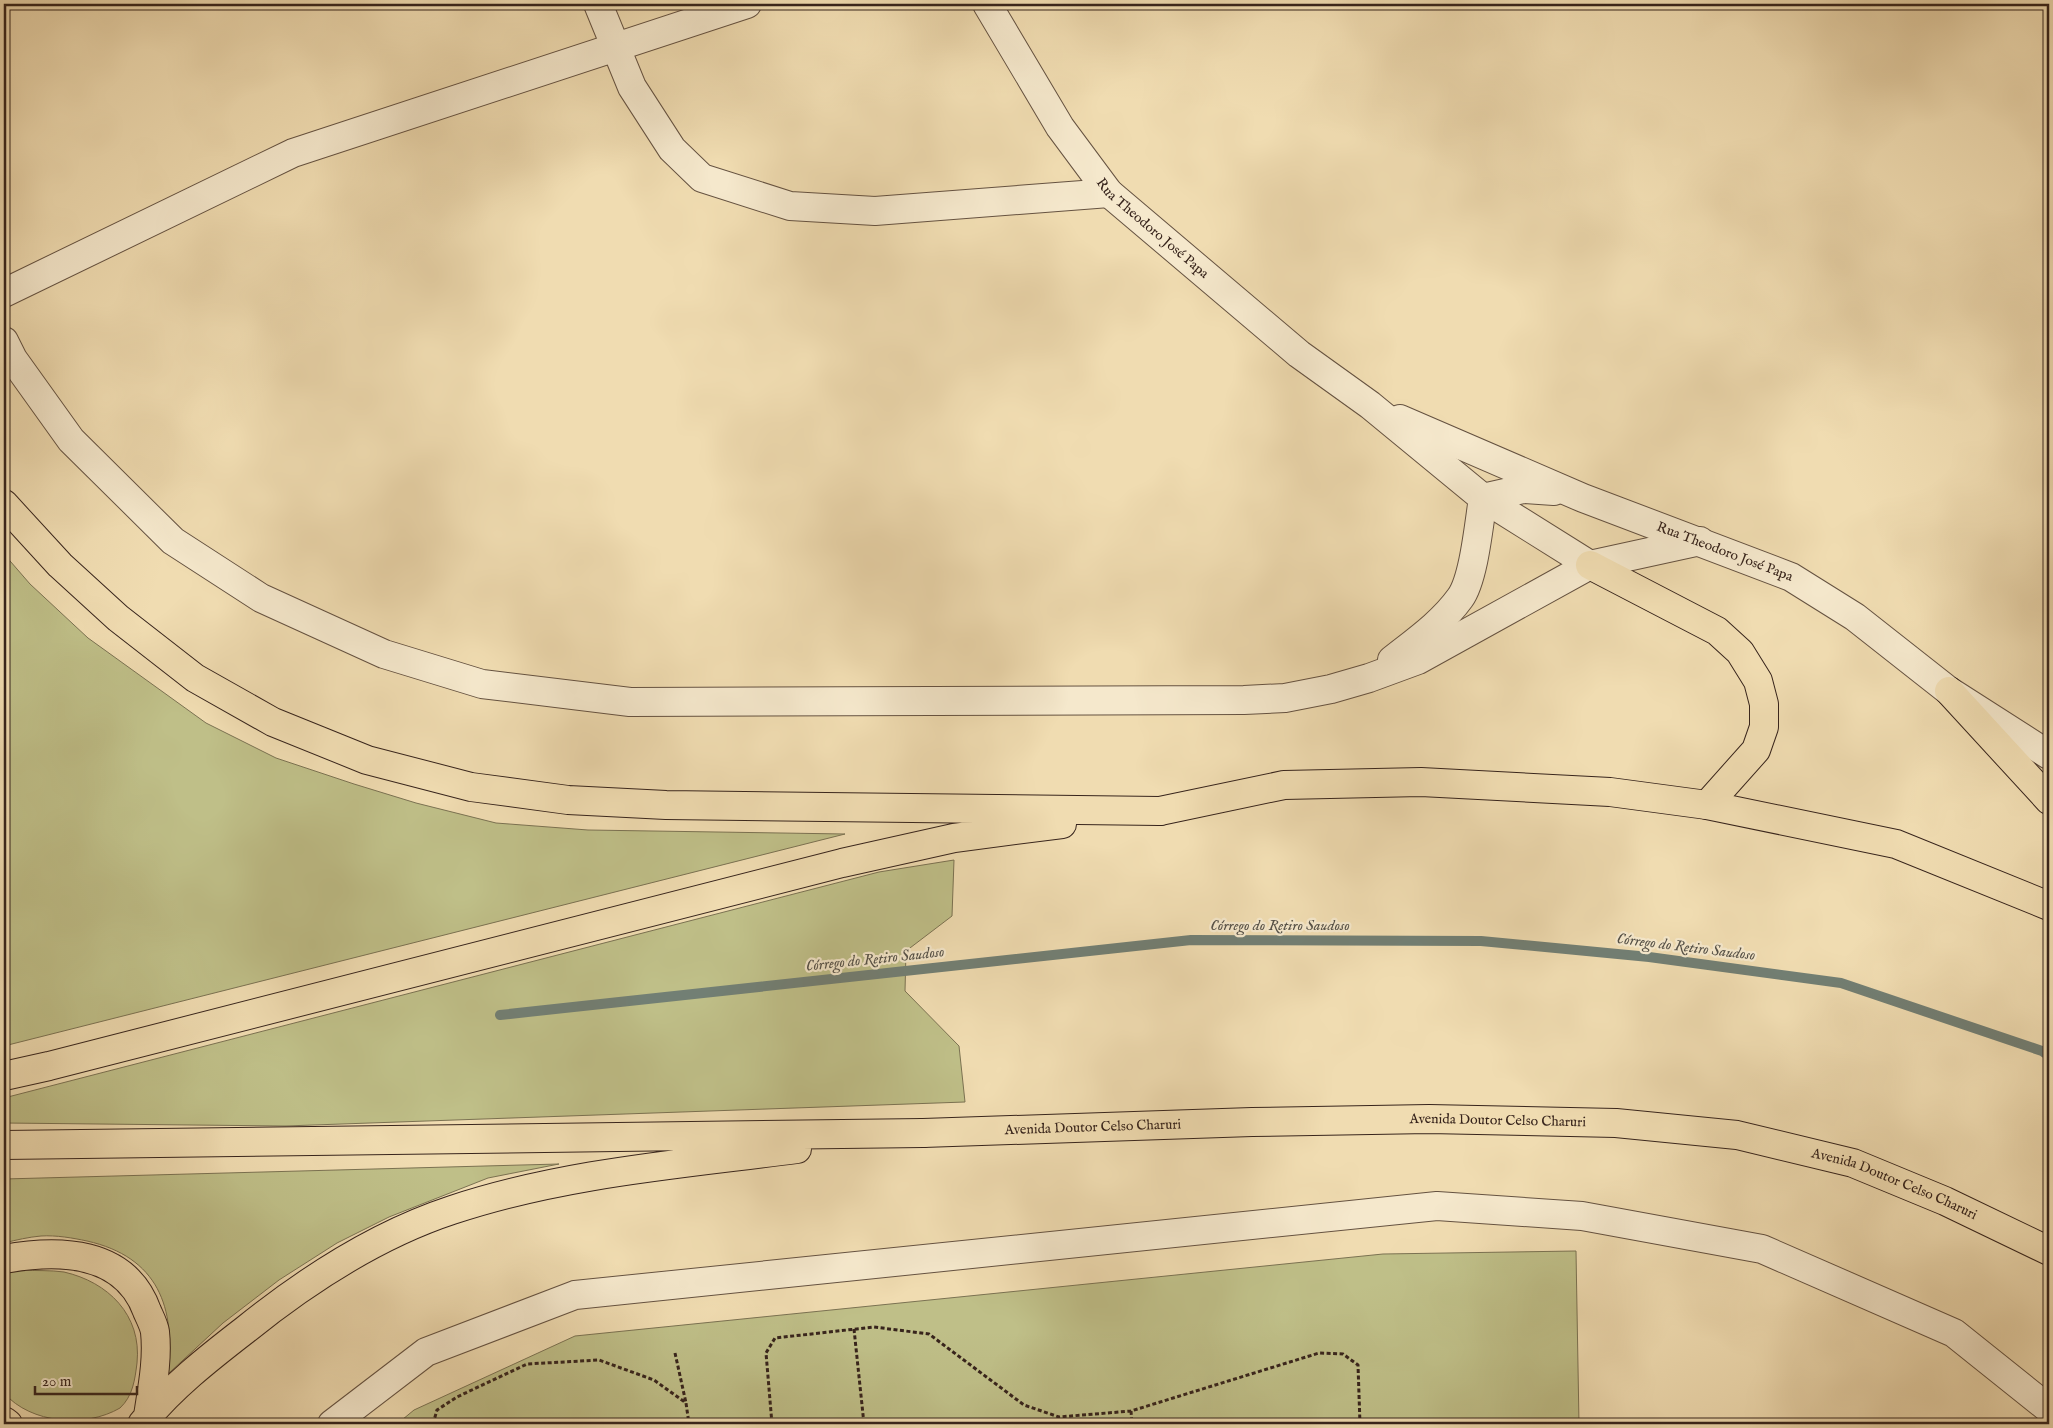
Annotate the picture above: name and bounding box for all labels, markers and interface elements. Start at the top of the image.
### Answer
street label: Rua Theodoro José Papa [1092,174,1213,283]
street label: Rua Theodoro José Papa [1654,518,1796,586]
water label: Córrego do Retiro Saudoso [1210,916,1350,936]
water label: Córrego do Retiro Saudoso [1616,929,1756,966]
water label: Córrego do Retiro Saudoso [805,942,945,977]
street label: Avenida Doutor Celso Charuri [1408,1110,1587,1131]
street label: Avenida Doutor Celso Charuri [1003,1115,1182,1139]
street label: Avenida Doutor Celso Charuri [1809,1144,1980,1224]
scale bar [35,1363,138,1395]
text: 20 m [42,1372,72,1391]

